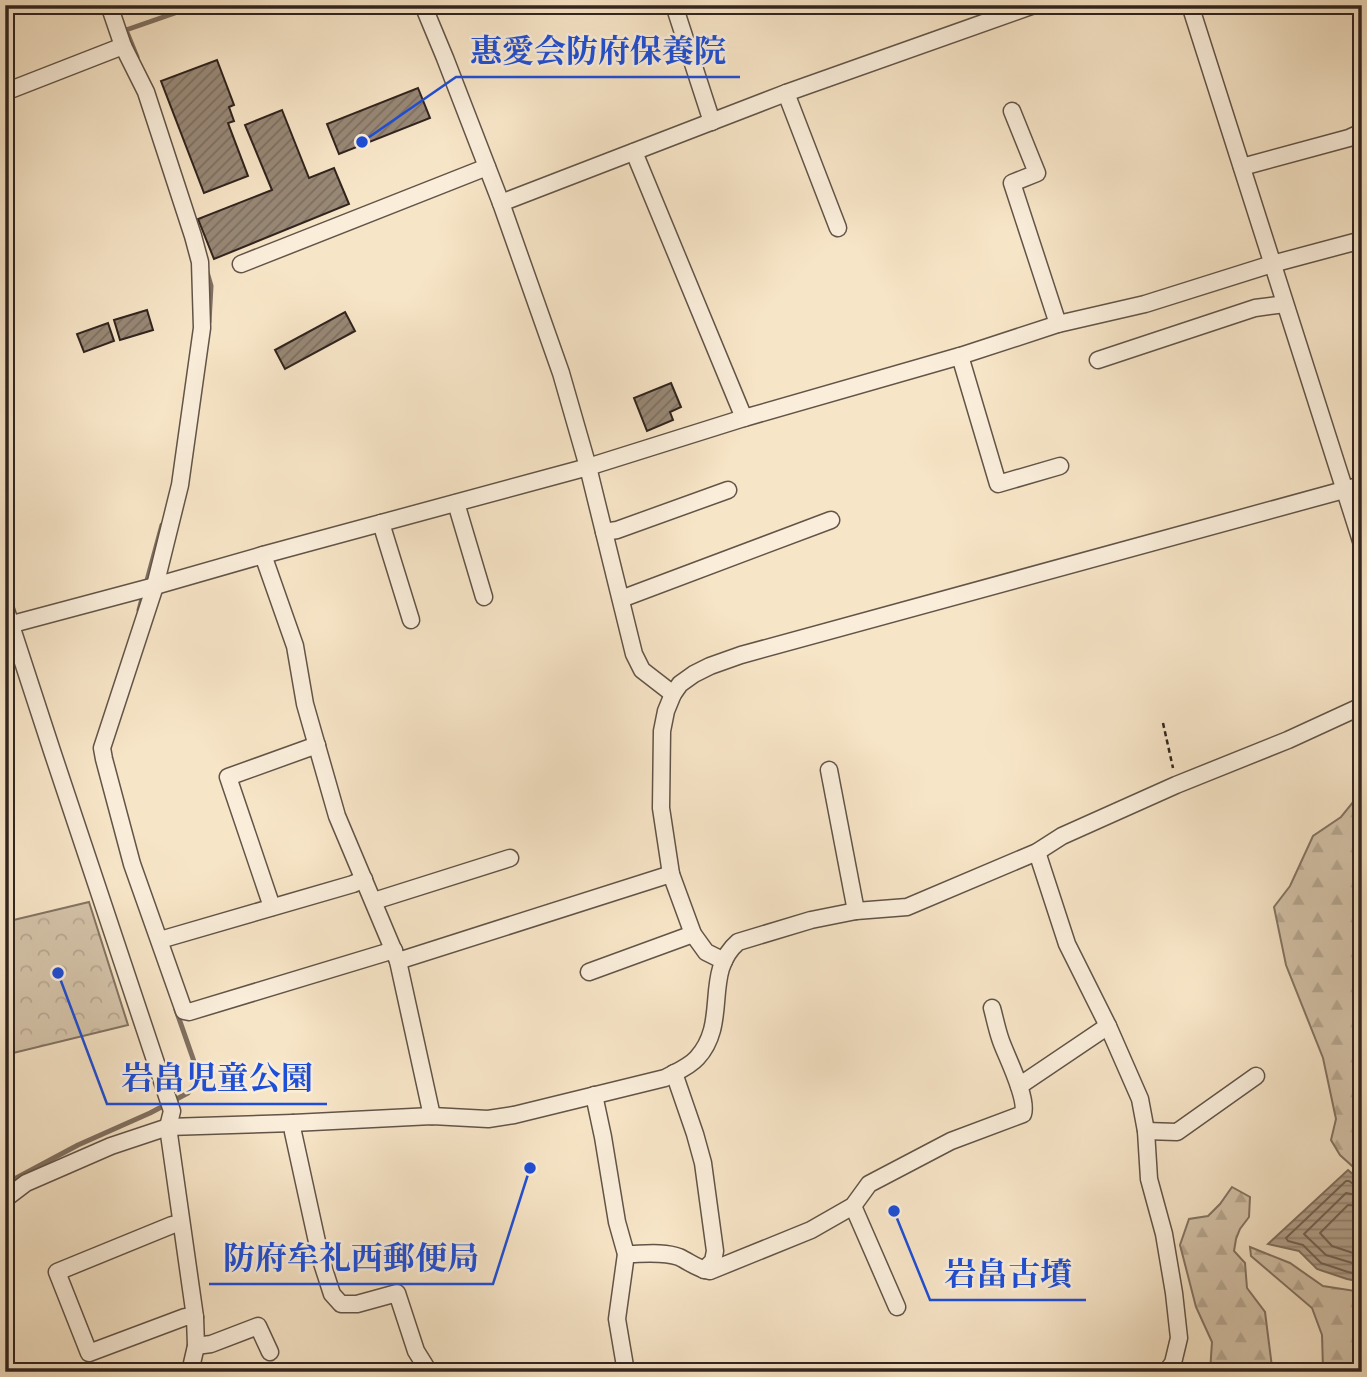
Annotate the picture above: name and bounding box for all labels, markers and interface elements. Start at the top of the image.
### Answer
callout: 惠愛会防府保養院 [456,24,740,77]
text: 惠愛会防府保養院 [470,33,726,73]
callout: 岩畠児童公園 [107,1051,327,1104]
text: 岩畠児童公園 [121,1060,313,1100]
callout: 防府牟礼西郵便局 [209,1231,493,1284]
text: 防府牟礼西郵便局 [223,1240,479,1280]
callout: 岩畠古墳 [930,1247,1086,1300]
text: 岩畠古墳 [944,1256,1072,1296]

